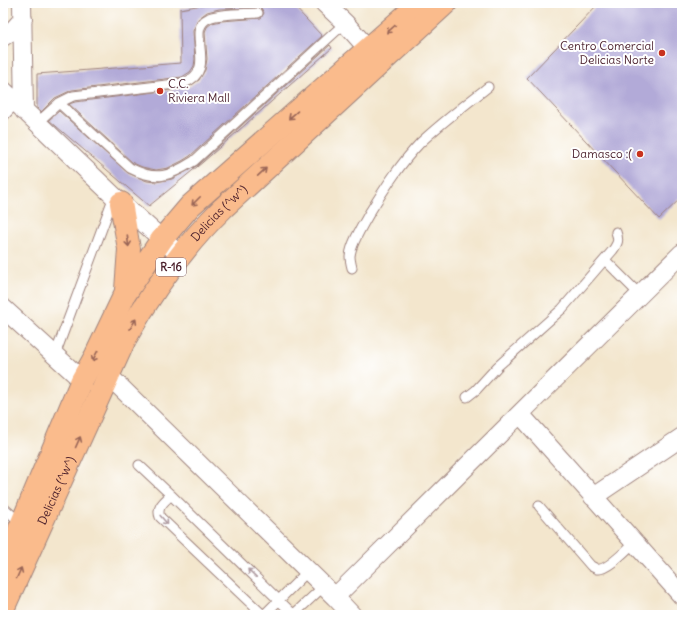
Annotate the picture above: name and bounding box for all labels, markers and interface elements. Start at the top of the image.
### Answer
one-way arrow [386,25,396,34]
place label: Centro Comercial Delicias Norte [560,38,654,67]
marker: Centro Comercial Delicias Norte [657,48,667,58]
place label: C.C. Riviera Mall [168,76,230,105]
marker: C.C. Riviera Mall [155,86,165,96]
one-way arrow [288,111,299,120]
place label: Damasco :( [572,146,632,161]
marker: Damasco :( [635,149,645,159]
one-way arrow [257,167,267,177]
street label: Delicias (^w^) [187,181,250,244]
one-way arrow [191,196,201,206]
one-way arrow [124,234,132,247]
road number: R-16 [156,258,186,276]
one-way arrow [130,318,138,330]
one-way arrow [91,350,99,362]
one-way arrow [75,436,82,448]
street label: Delicias (^w^) [34,453,78,527]
one-way arrow [159,514,168,525]
one-way arrow [16,567,23,579]
one-way arrow [247,568,257,578]

